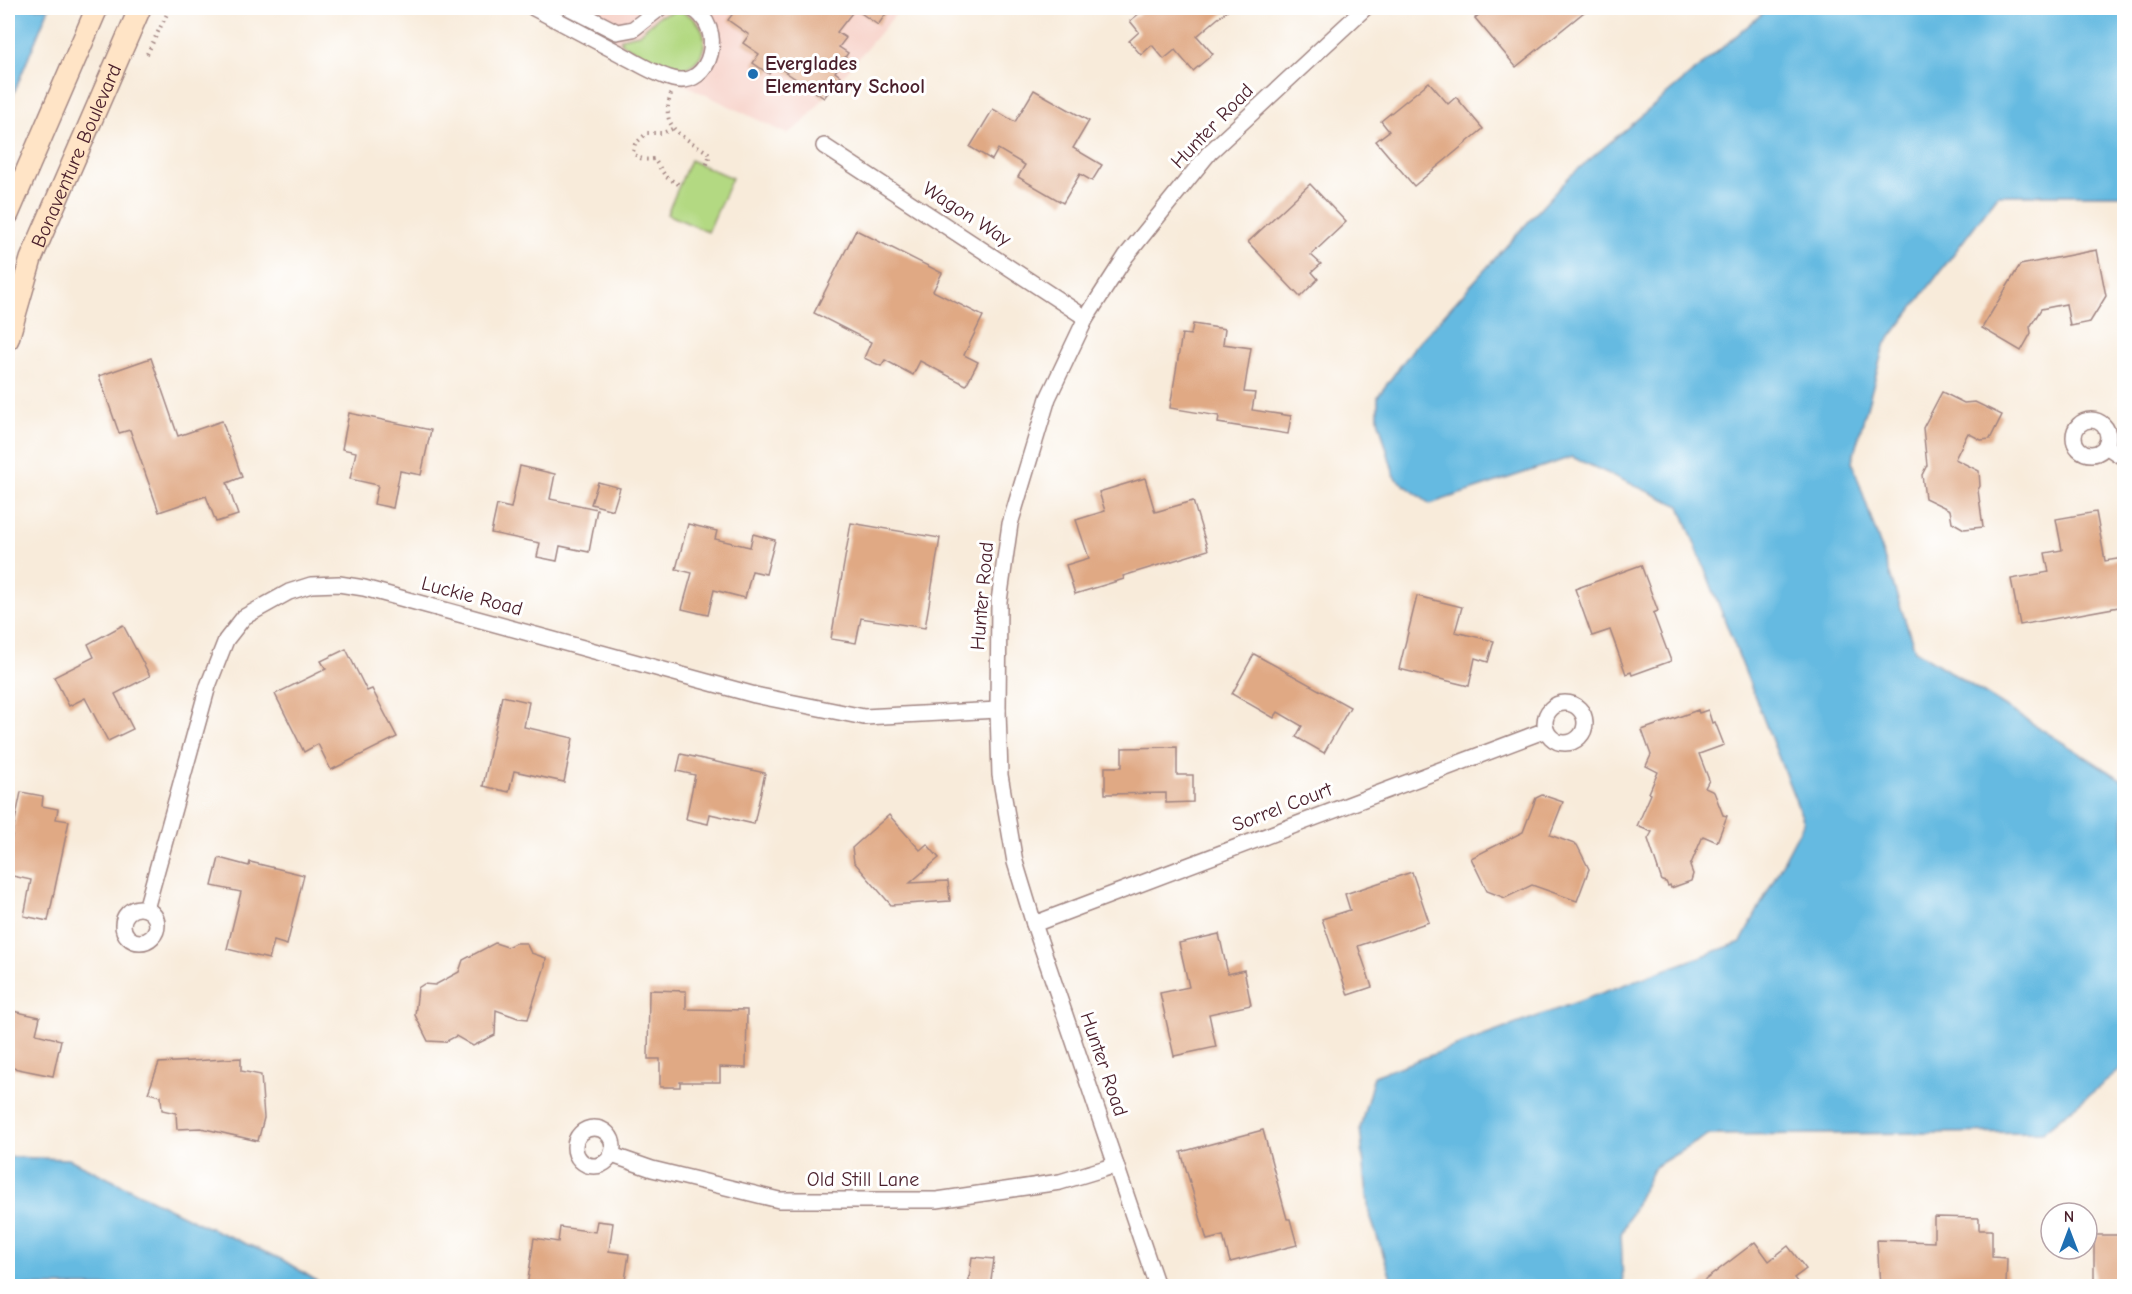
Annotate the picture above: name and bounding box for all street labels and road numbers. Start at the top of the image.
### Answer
street label: Bonaventure Boulevard [26,60,126,251]
street label: Hunter Road [1166,79,1258,173]
street label: Wagon Way [919,177,1015,251]
street label: Hunter Road [966,541,998,651]
street label: Luckie Road [419,571,525,621]
street label: Sorrel Court [1229,777,1336,837]
street label: Hunter Road [1075,1009,1133,1119]
street label: Old Still Lane [807,1168,919,1191]

